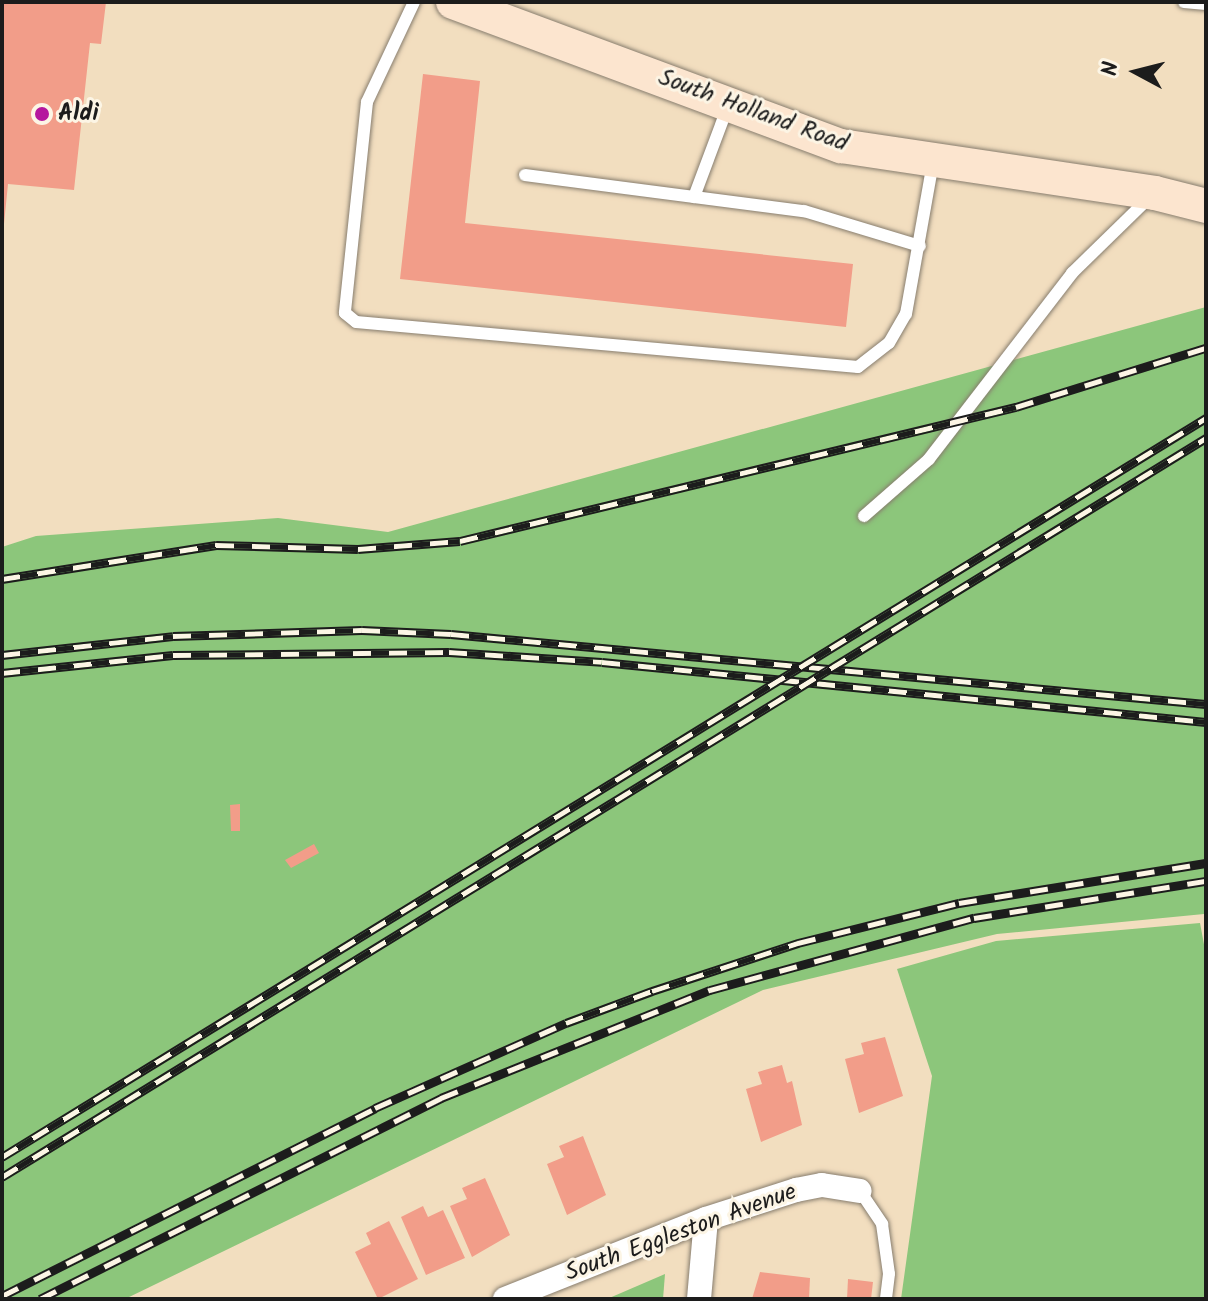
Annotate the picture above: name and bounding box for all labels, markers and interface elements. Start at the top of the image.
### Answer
north arrow [1096,32,1176,112]
text: N [1093,60,1130,78]
street label: South Holland Road [654,63,852,159]
place label: Aldi [58,100,99,128]
marker: Aldi [33,105,51,123]
street label: South Eggleston Avenue [561,1178,801,1288]

